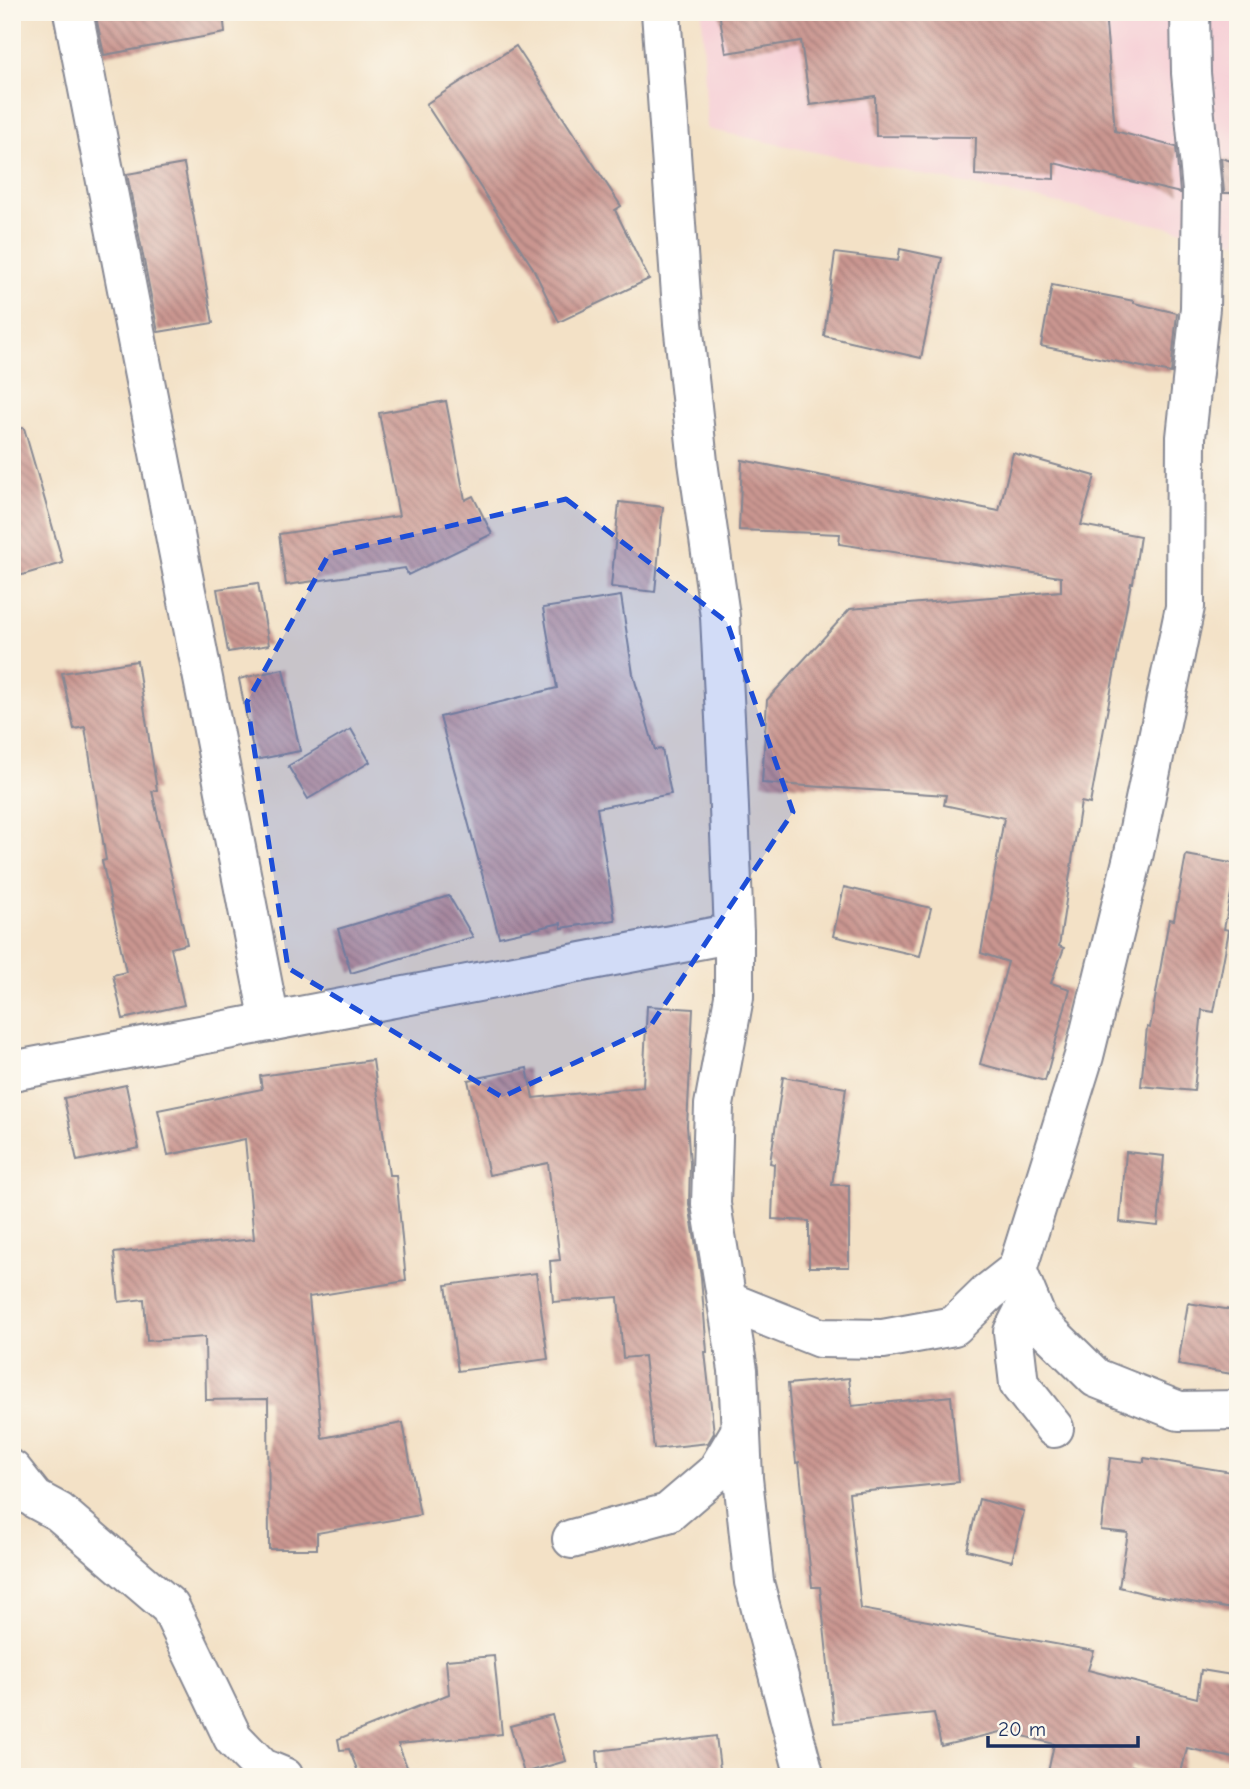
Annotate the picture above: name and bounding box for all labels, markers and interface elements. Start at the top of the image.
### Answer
scale bar [988,1705,1138,1749]
text: 20 m [998,1717,1046,1741]

